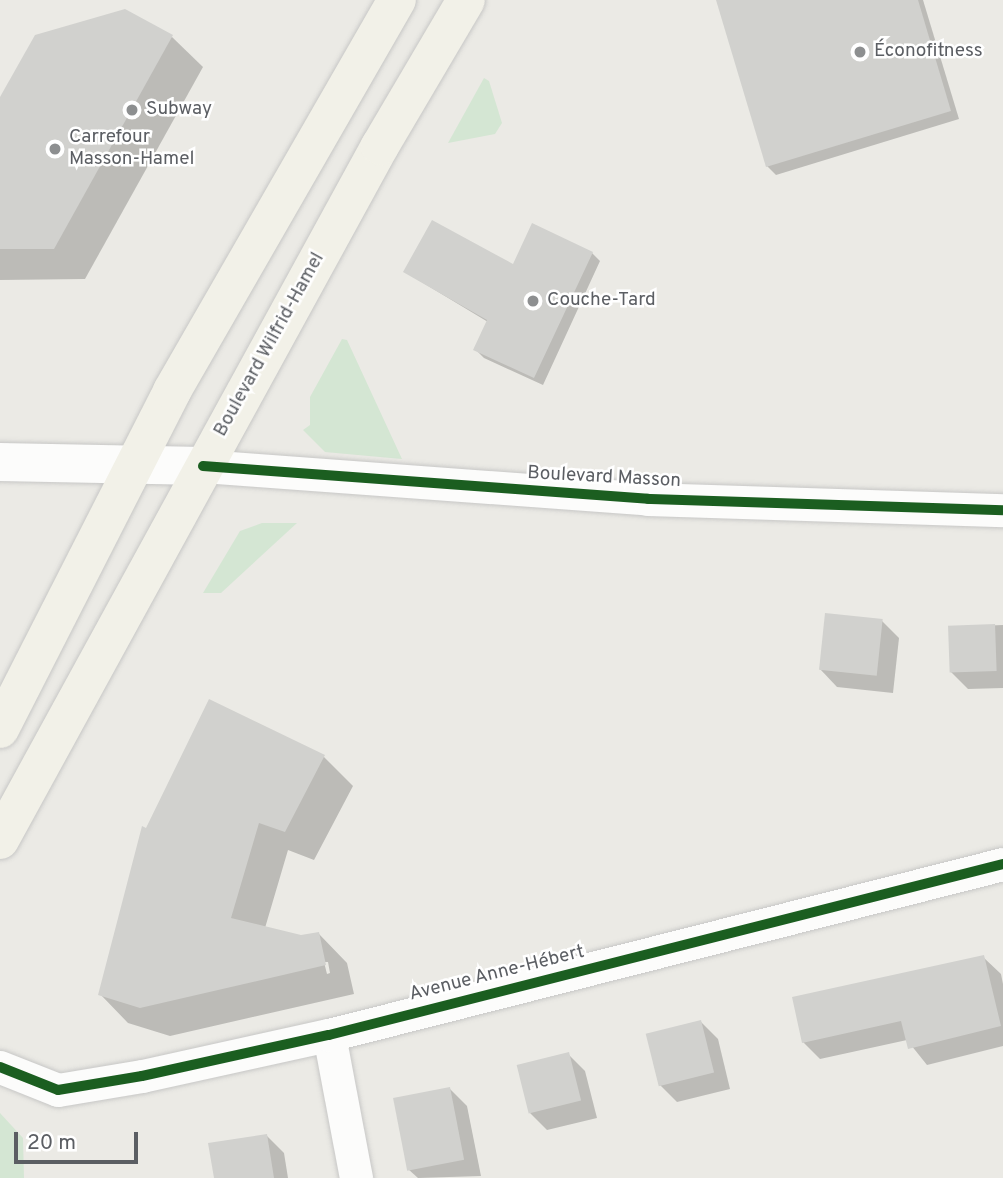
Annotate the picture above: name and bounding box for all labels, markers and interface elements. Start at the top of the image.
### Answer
place label: Éconofitness [874,41,983,63]
marker: Éconofitness [852,44,868,60]
place label: Subway [146,99,212,121]
marker: Subway [124,102,140,118]
place label: Carrefour Masson-Hamel [69,127,194,171]
marker: Carrefour Masson-Hamel [47,141,63,157]
street label: Boulevard Wilfrid-Hamel [210,249,330,441]
place label: Couche-Tard [547,290,656,312]
marker: Couche-Tard [525,293,541,309]
street label: Boulevard Masson [527,463,681,493]
street label: Avenue Anne-Hébert [407,941,587,1007]
scale bar [18,1118,142,1162]
text: 20 m [27,1130,76,1157]

